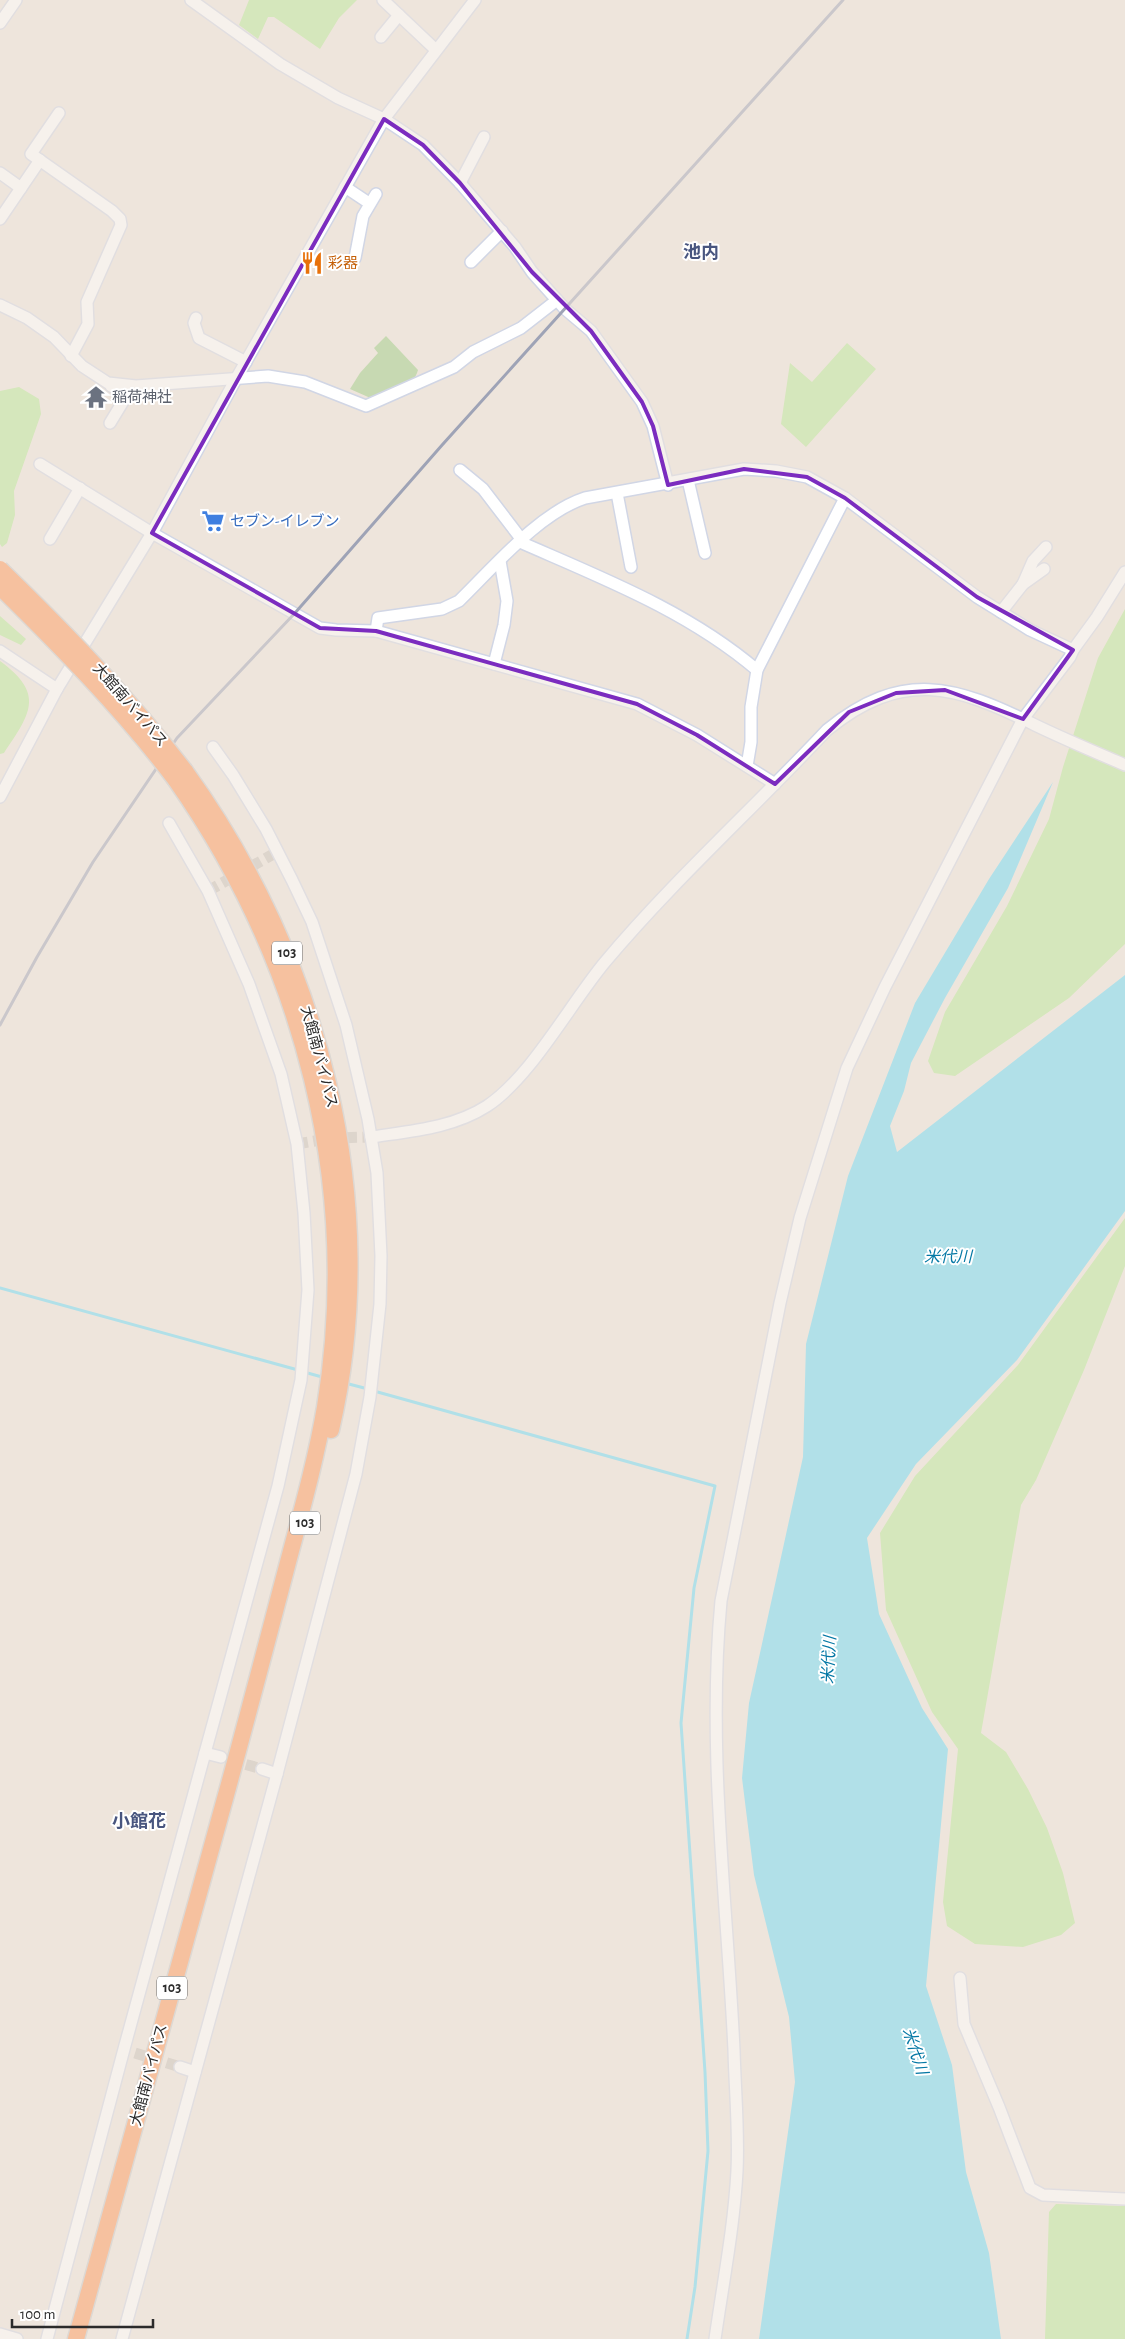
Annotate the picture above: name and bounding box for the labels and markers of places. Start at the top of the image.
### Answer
restaurant icon: 彩器 [299,250,325,276]
place label: 彩器 [328,255,358,271]
temple icon: 稲荷神社 [83,384,109,410]
place label: 稲荷神社 [112,389,172,405]
supermarket icon: セブン-イレブン [200,508,226,534]
place label: セブン-イレブン [230,513,340,529]

